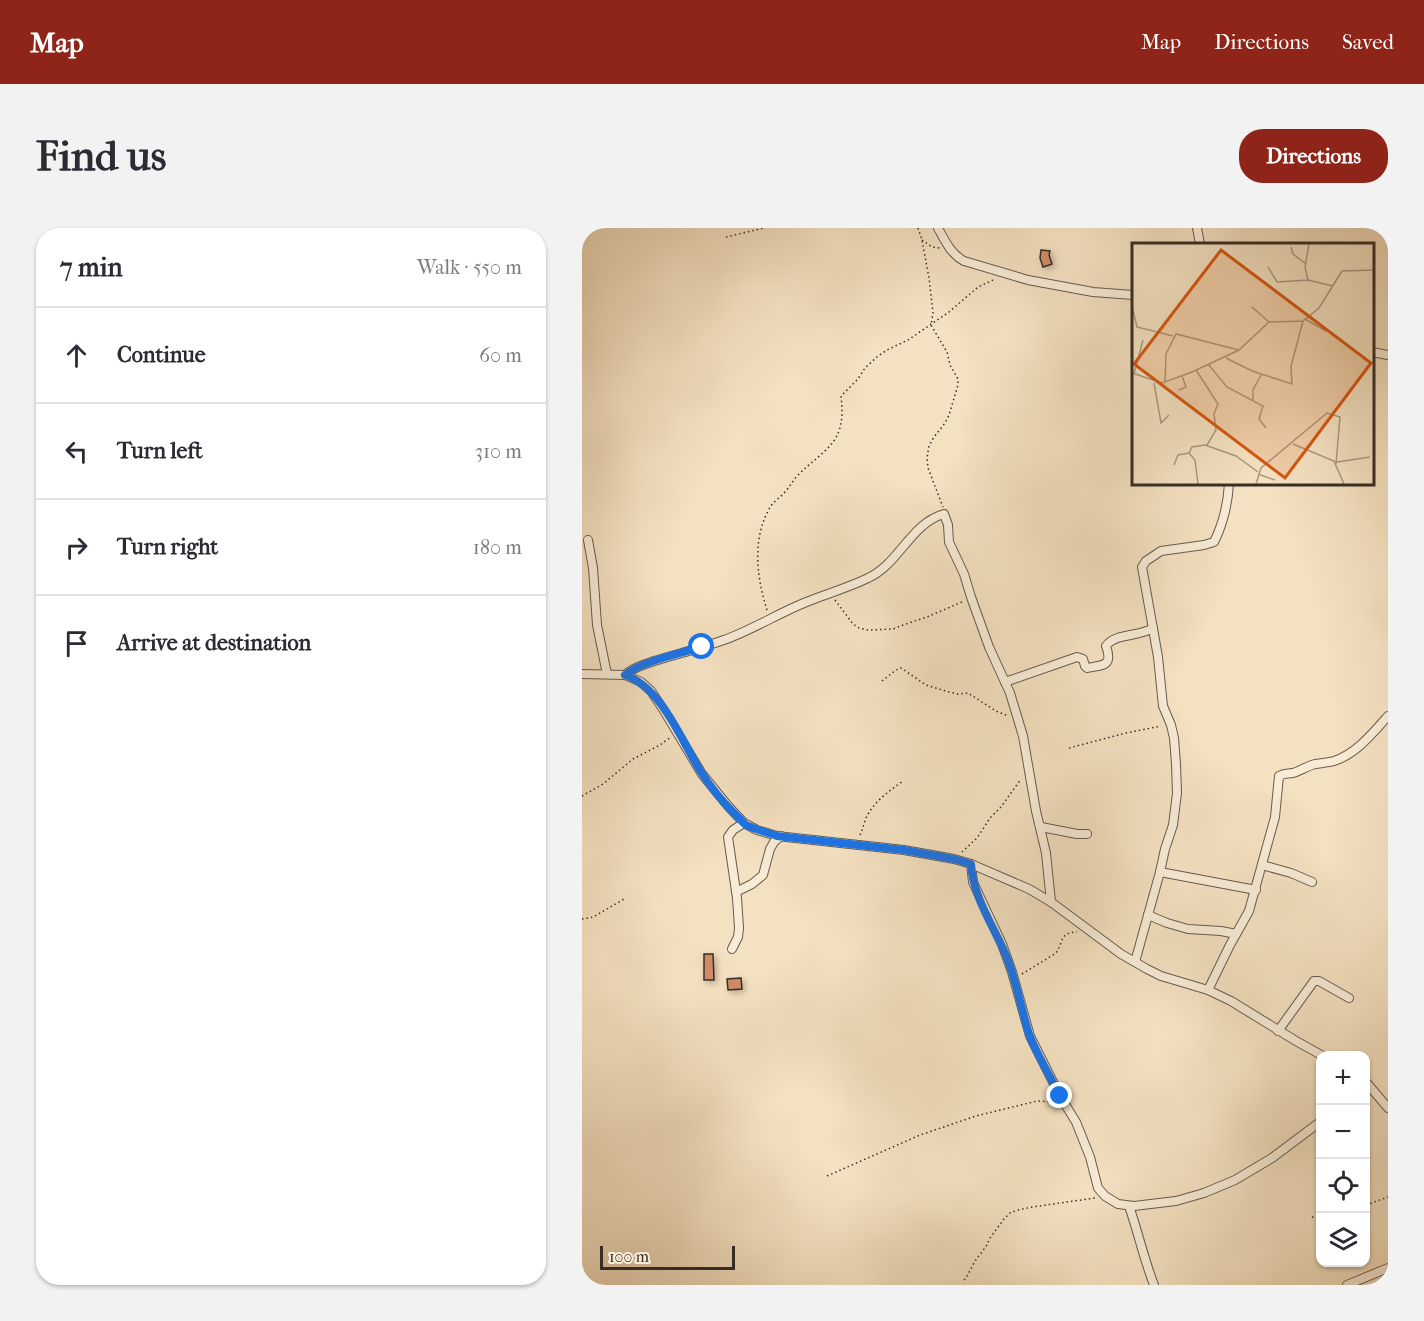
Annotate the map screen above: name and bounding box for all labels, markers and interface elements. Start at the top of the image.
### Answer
text: Map [30,26,84,59]
text: Map [1141,30,1181,54]
text: Directions [1214,30,1309,54]
text: Saved [1342,30,1394,54]
button: Directions [1239,129,1388,183]
text: Find us [36,132,166,181]
inset map [1132,243,1373,484]
text: 7 min [60,252,123,283]
text: Walk · 550 m [417,256,522,279]
icon: ahead [60,339,93,372]
text: Continue [117,342,206,368]
text: 60 m [479,344,522,367]
icon: left [60,435,93,468]
text: Turn left [117,438,203,464]
text: 310 m [475,440,522,463]
icon: right [60,531,93,564]
text: Turn right [117,534,218,560]
text: 180 m [473,536,522,559]
icon: arrive [60,627,93,660]
text: Arrive at destination [117,630,311,656]
route start [688,633,714,659]
map controls [1316,1051,1370,1267]
button: + [1316,1051,1370,1105]
route end [1046,1082,1072,1108]
button: − [1316,1105,1370,1159]
button: locate [1316,1159,1370,1213]
button: layers [1316,1213,1370,1267]
scale bar [600,1243,735,1270]
text: 100 m [609,1247,649,1266]

